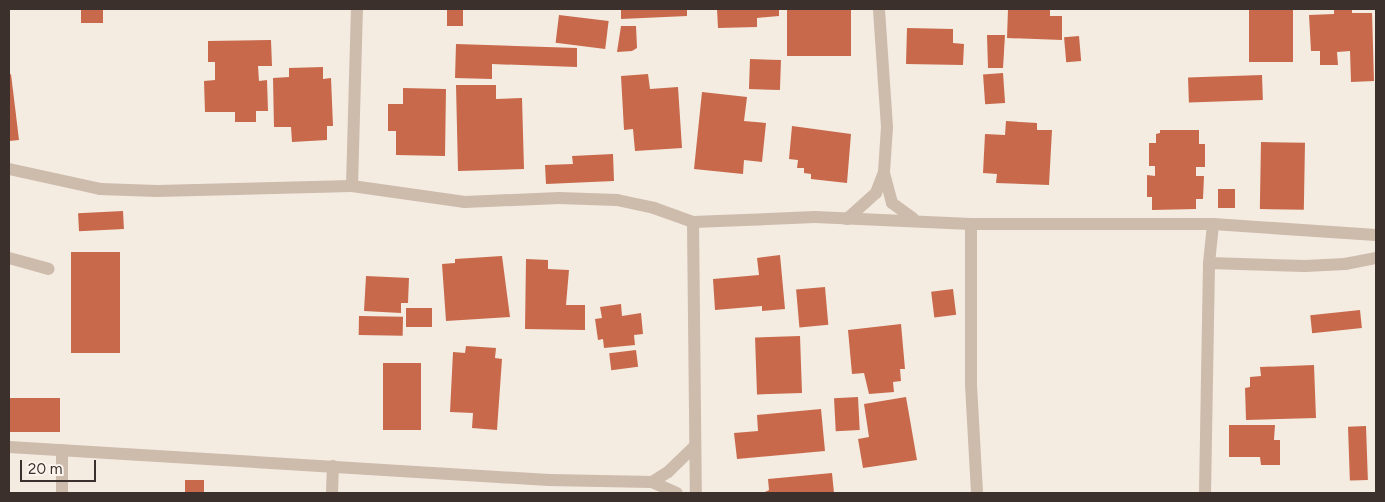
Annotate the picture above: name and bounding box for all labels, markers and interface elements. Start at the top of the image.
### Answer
scale bar [22,450,99,482]
text: 20 m [28,460,62,478]

